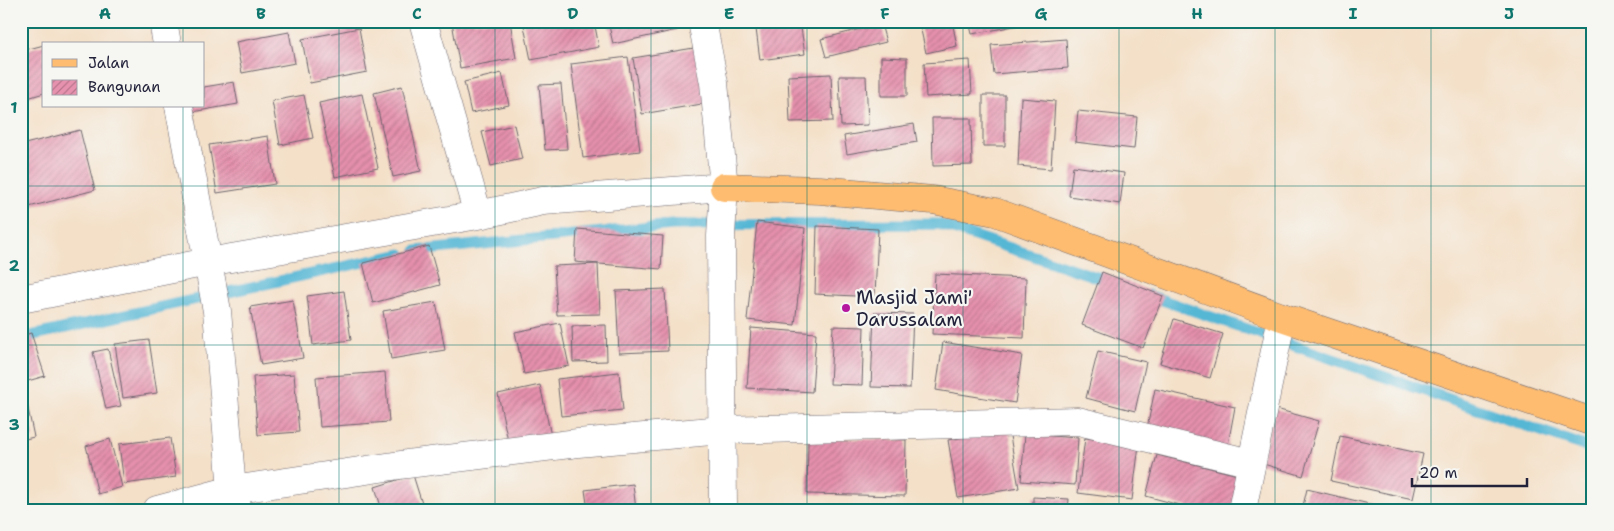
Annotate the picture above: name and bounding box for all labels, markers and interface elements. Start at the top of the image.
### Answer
text: A [99,3,111,24]
text: B [256,3,266,24]
text: C [412,3,422,24]
text: D [567,3,579,24]
text: E [724,3,734,24]
text: F [880,3,890,24]
text: G [1035,3,1048,24]
text: H [1191,3,1203,24]
text: I [1349,3,1358,24]
text: J [1504,3,1514,24]
legend [42,42,205,108]
text: Jalan [88,53,129,73]
text: Bangunan [88,77,160,97]
text: 1 [10,97,18,118]
text: 2 [8,255,20,276]
place label: Masjid Jami' Darussalam [856,285,973,332]
marker: Masjid Jami' Darussalam [840,302,852,314]
text: 3 [8,414,20,435]
scale bar [1412,456,1526,488]
text: 20 m [1419,463,1458,483]

